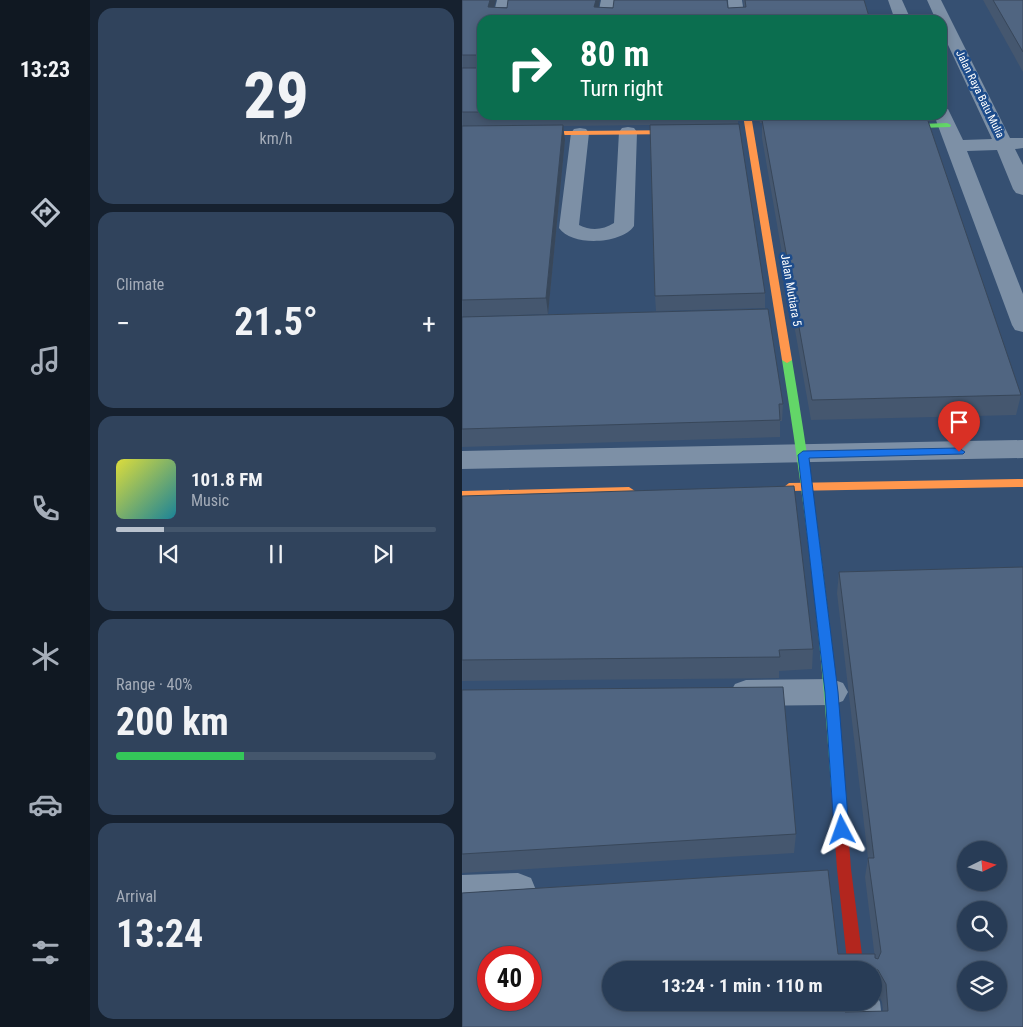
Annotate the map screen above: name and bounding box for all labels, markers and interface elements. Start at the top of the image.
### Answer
text: 80 m [580,34,649,75]
icon: right [497,35,562,100]
street label: Jalan Raya Batu Mulia [953,48,1007,140]
text: 13:23 [20,57,70,82]
text: 29 [243,58,309,134]
text: Turn right [580,76,663,101]
text: km/h [260,129,292,148]
icon: directions [28,195,63,230]
street label: Jalan Mutiara 5 [778,253,804,327]
text: Climate [116,275,164,294]
text: 21.5° [234,300,318,344]
text: − [116,307,130,340]
text: + [422,307,436,340]
icon: music [28,343,63,378]
pin [938,401,980,452]
icon: arrive [945,408,973,436]
text: 101.8 FM [191,468,263,491]
icon: phone [28,491,63,526]
text: Music [191,491,229,510]
icon: previous [155,540,183,568]
icon: pause [262,540,290,568]
icon: next [369,540,397,568]
icon: climate [28,639,63,674]
text: Range · 40% [116,675,192,694]
text: 200 km [116,700,229,744]
icon: car [28,787,63,822]
position arrow [815,803,867,855]
north arrow [957,841,1007,891]
map controls [957,841,1007,1011]
text: Arrival [116,887,157,906]
button: search [957,901,1007,951]
text: 13:24 [116,912,203,956]
icon: filters [28,935,63,970]
speed limit sign: 40 [477,946,542,1011]
button: layers [957,961,1007,1011]
text: 13:24 · 1 min · 110 m [661,974,823,997]

